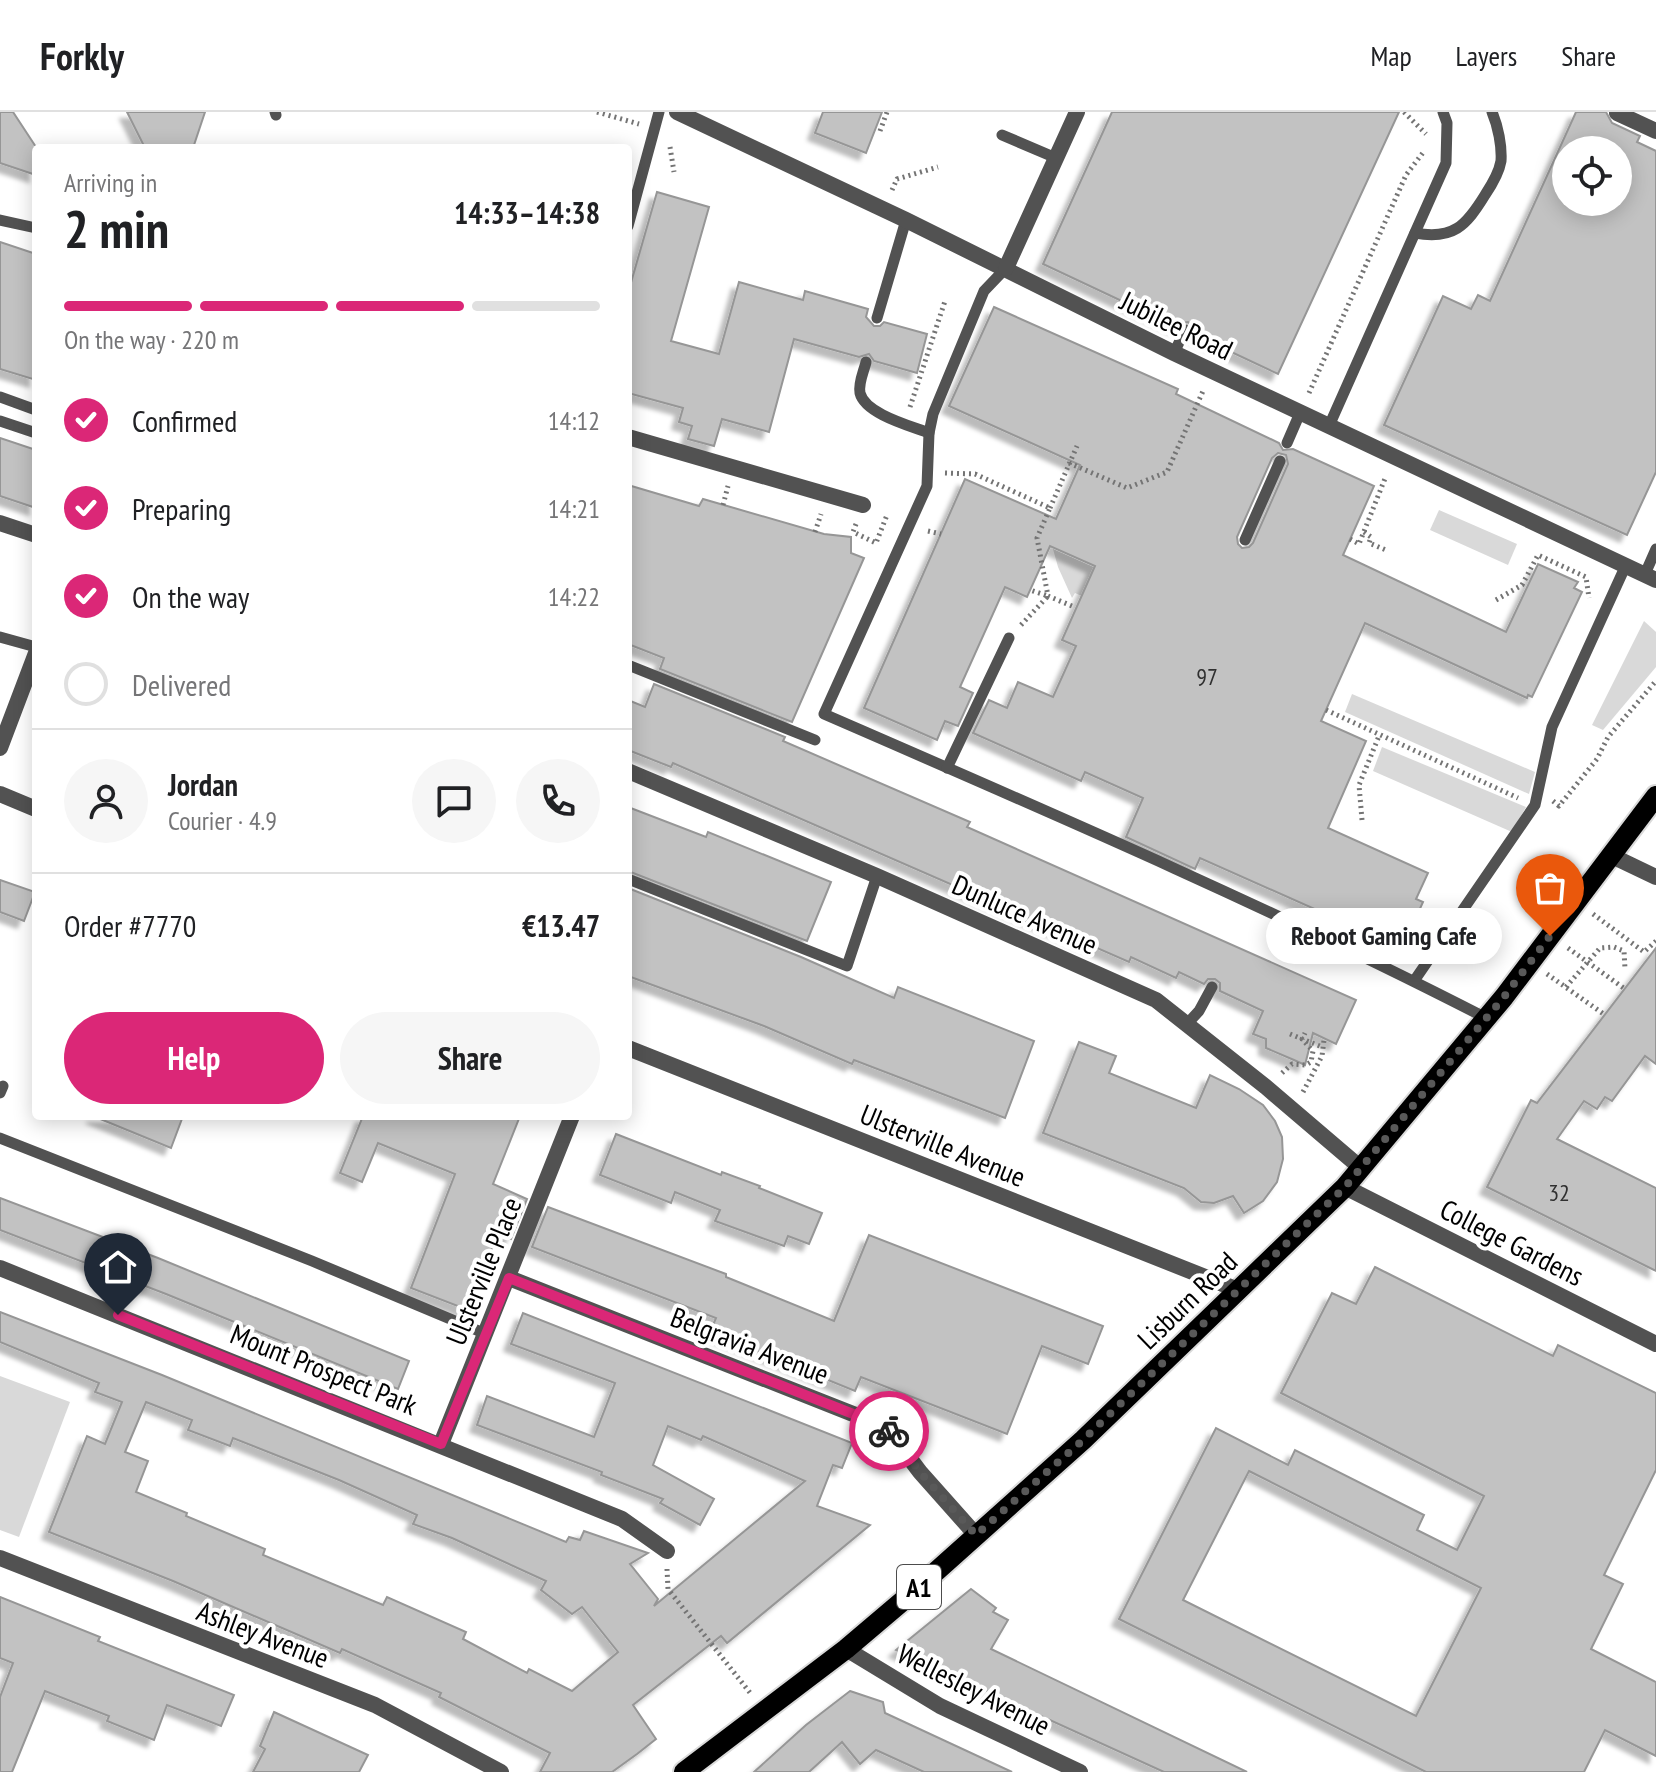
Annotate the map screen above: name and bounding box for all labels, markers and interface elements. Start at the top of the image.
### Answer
text: Forkly [40,31,124,80]
text: Map [1370,37,1412,74]
text: Layers [1456,37,1517,74]
text: Share [1561,37,1616,74]
map controls [1552,136,1632,216]
button: locate [1552,136,1632,216]
text: Arriving in [64,166,157,199]
text: 14:33–14:38 [454,193,600,232]
text: 2 min [64,195,169,262]
street label: Jubilee Road [1114,282,1239,368]
text: On the way · 220 m [64,323,239,356]
icon: check [64,398,108,442]
text: Confirmed [132,401,237,440]
text: 14:12 [548,404,600,437]
icon: check [64,486,108,530]
text: Preparing [132,489,231,528]
text: 14:21 [548,492,600,525]
icon: check [64,574,108,618]
text: On the way [132,577,249,616]
text: 14:22 [548,580,600,613]
house number: 97 [1196,661,1218,692]
text: Delivered [132,665,231,704]
button: person [64,759,148,843]
button: chat [412,759,496,843]
button: phone [516,759,600,843]
text: Jordan [168,765,238,804]
text: Courier · 4.9 [168,804,277,837]
pin [1516,854,1584,936]
street label: Dunluce Avenue [947,866,1103,962]
icon: bag [1528,866,1572,910]
text: Order #7770 [64,906,196,945]
text: €13.47 [522,906,600,945]
callout: Reboot Gaming Cafe [1266,908,1502,964]
text: Reboot Gaming Cafe [1291,919,1477,952]
button: Help [64,1012,324,1104]
button: Share [340,1012,600,1104]
street label: Ulsterville Avenue [855,1095,1031,1195]
house number: 32 [1548,1177,1570,1208]
street label: College Gardens [1434,1190,1590,1294]
street label: Ulsterville Place [437,1192,529,1350]
pin [84,1233,152,1315]
street label: Lisburn Road [1129,1243,1245,1357]
icon: home [96,1245,140,1289]
street label: Belgravia Avenue [666,1298,834,1392]
street label: Mount Prospect Park [225,1315,423,1423]
courier [849,1391,929,1471]
icon: bike [867,1409,911,1453]
road number: A1 [897,1565,941,1609]
street label: Ashley Avenue [192,1592,334,1676]
street label: Wellesley Avenue [891,1635,1057,1743]

